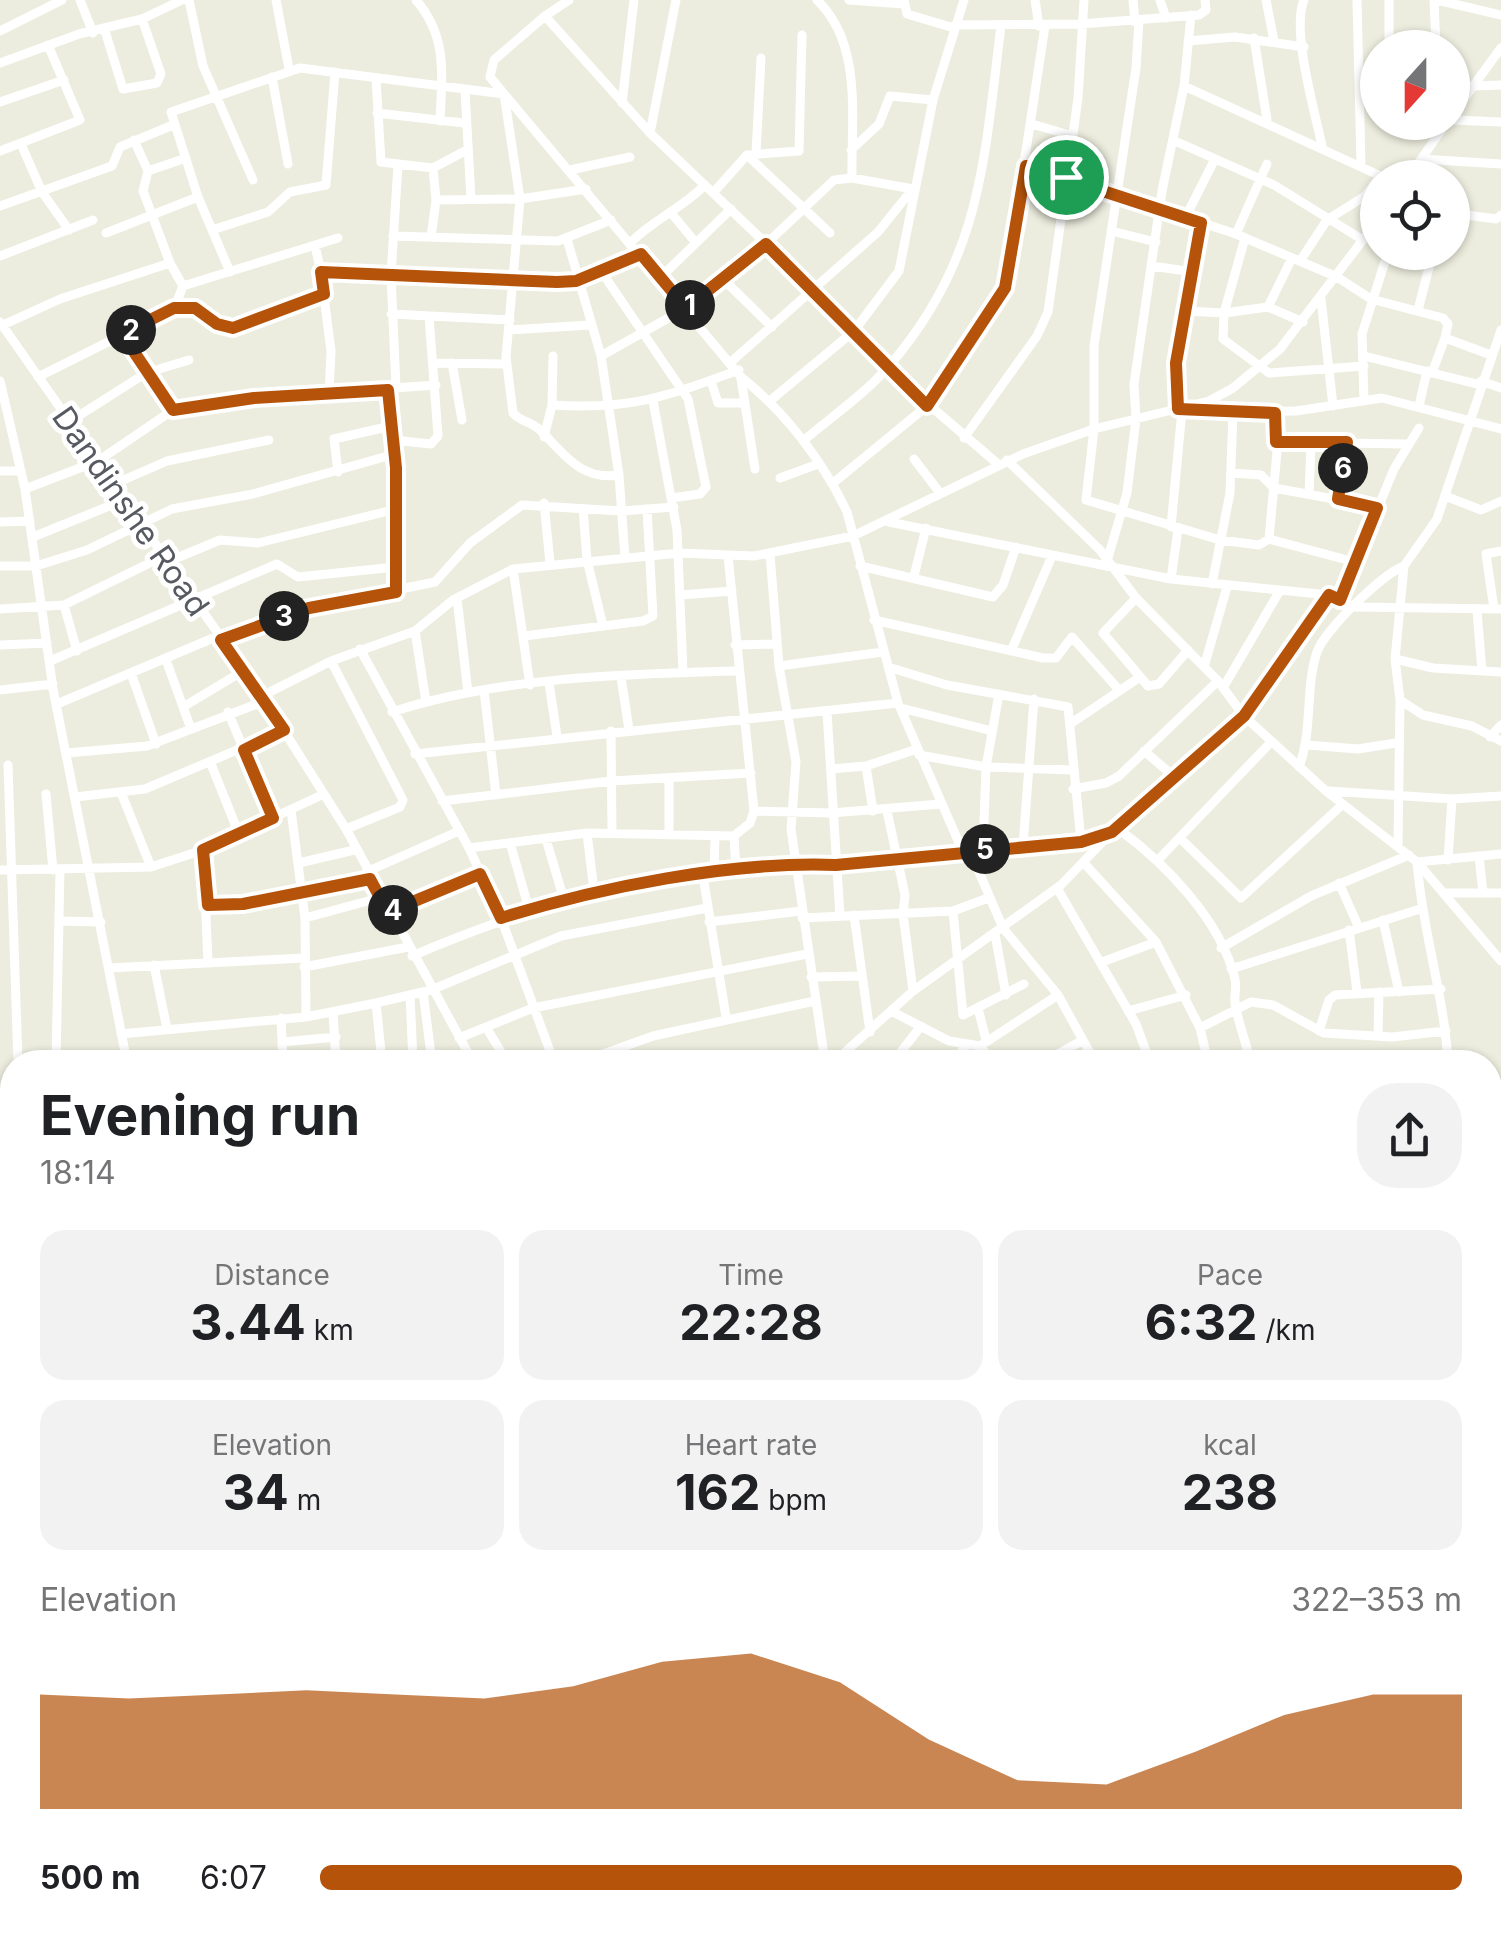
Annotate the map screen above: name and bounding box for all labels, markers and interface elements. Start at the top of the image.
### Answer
north arrow [1360,30,1470,140]
map controls [1360,30,1470,270]
pin [1024,135,1109,220]
icon: arrive [1039,150,1094,205]
button: locate [1360,160,1470,270]
pin: 1 [665,280,715,330]
text: 1 [684,288,696,322]
pin: 2 [106,305,156,355]
text: 2 [122,313,140,347]
street label: Dandinshe Road [44,399,218,623]
pin: 6 [1318,443,1368,493]
text: 6 [1334,451,1352,485]
pin: 3 [259,591,309,641]
text: 3 [275,599,293,633]
pin: 5 [960,824,1010,874]
text: 5 [976,832,994,866]
pin: 4 [368,885,418,935]
text: 4 [384,893,402,927]
text: Evening run [40,1082,360,1148]
button: share [1357,1083,1462,1188]
text: 18:14 [40,1153,116,1192]
text: Distance [214,1258,330,1292]
text: Time [718,1258,784,1292]
text: Pace [1197,1258,1263,1292]
text: 3.44 [190,1292,306,1352]
text: 22:28 [679,1292,823,1352]
text: 6:32 [1145,1292,1258,1352]
text: km [306,1313,354,1347]
text: /km [1258,1313,1315,1347]
text: Elevation [212,1428,332,1462]
text: Heart rate [685,1428,817,1462]
text: kcal [1203,1428,1257,1462]
text: 34 [223,1462,289,1522]
text: 162 [675,1462,760,1522]
text: 238 [1182,1462,1278,1522]
text: m [289,1483,321,1517]
text: bpm [760,1483,827,1517]
text: Elevation [40,1580,177,1619]
text: 322–353 m [1291,1580,1462,1619]
text: 500 m [40,1858,140,1897]
text: 6:07 [200,1858,267,1897]

